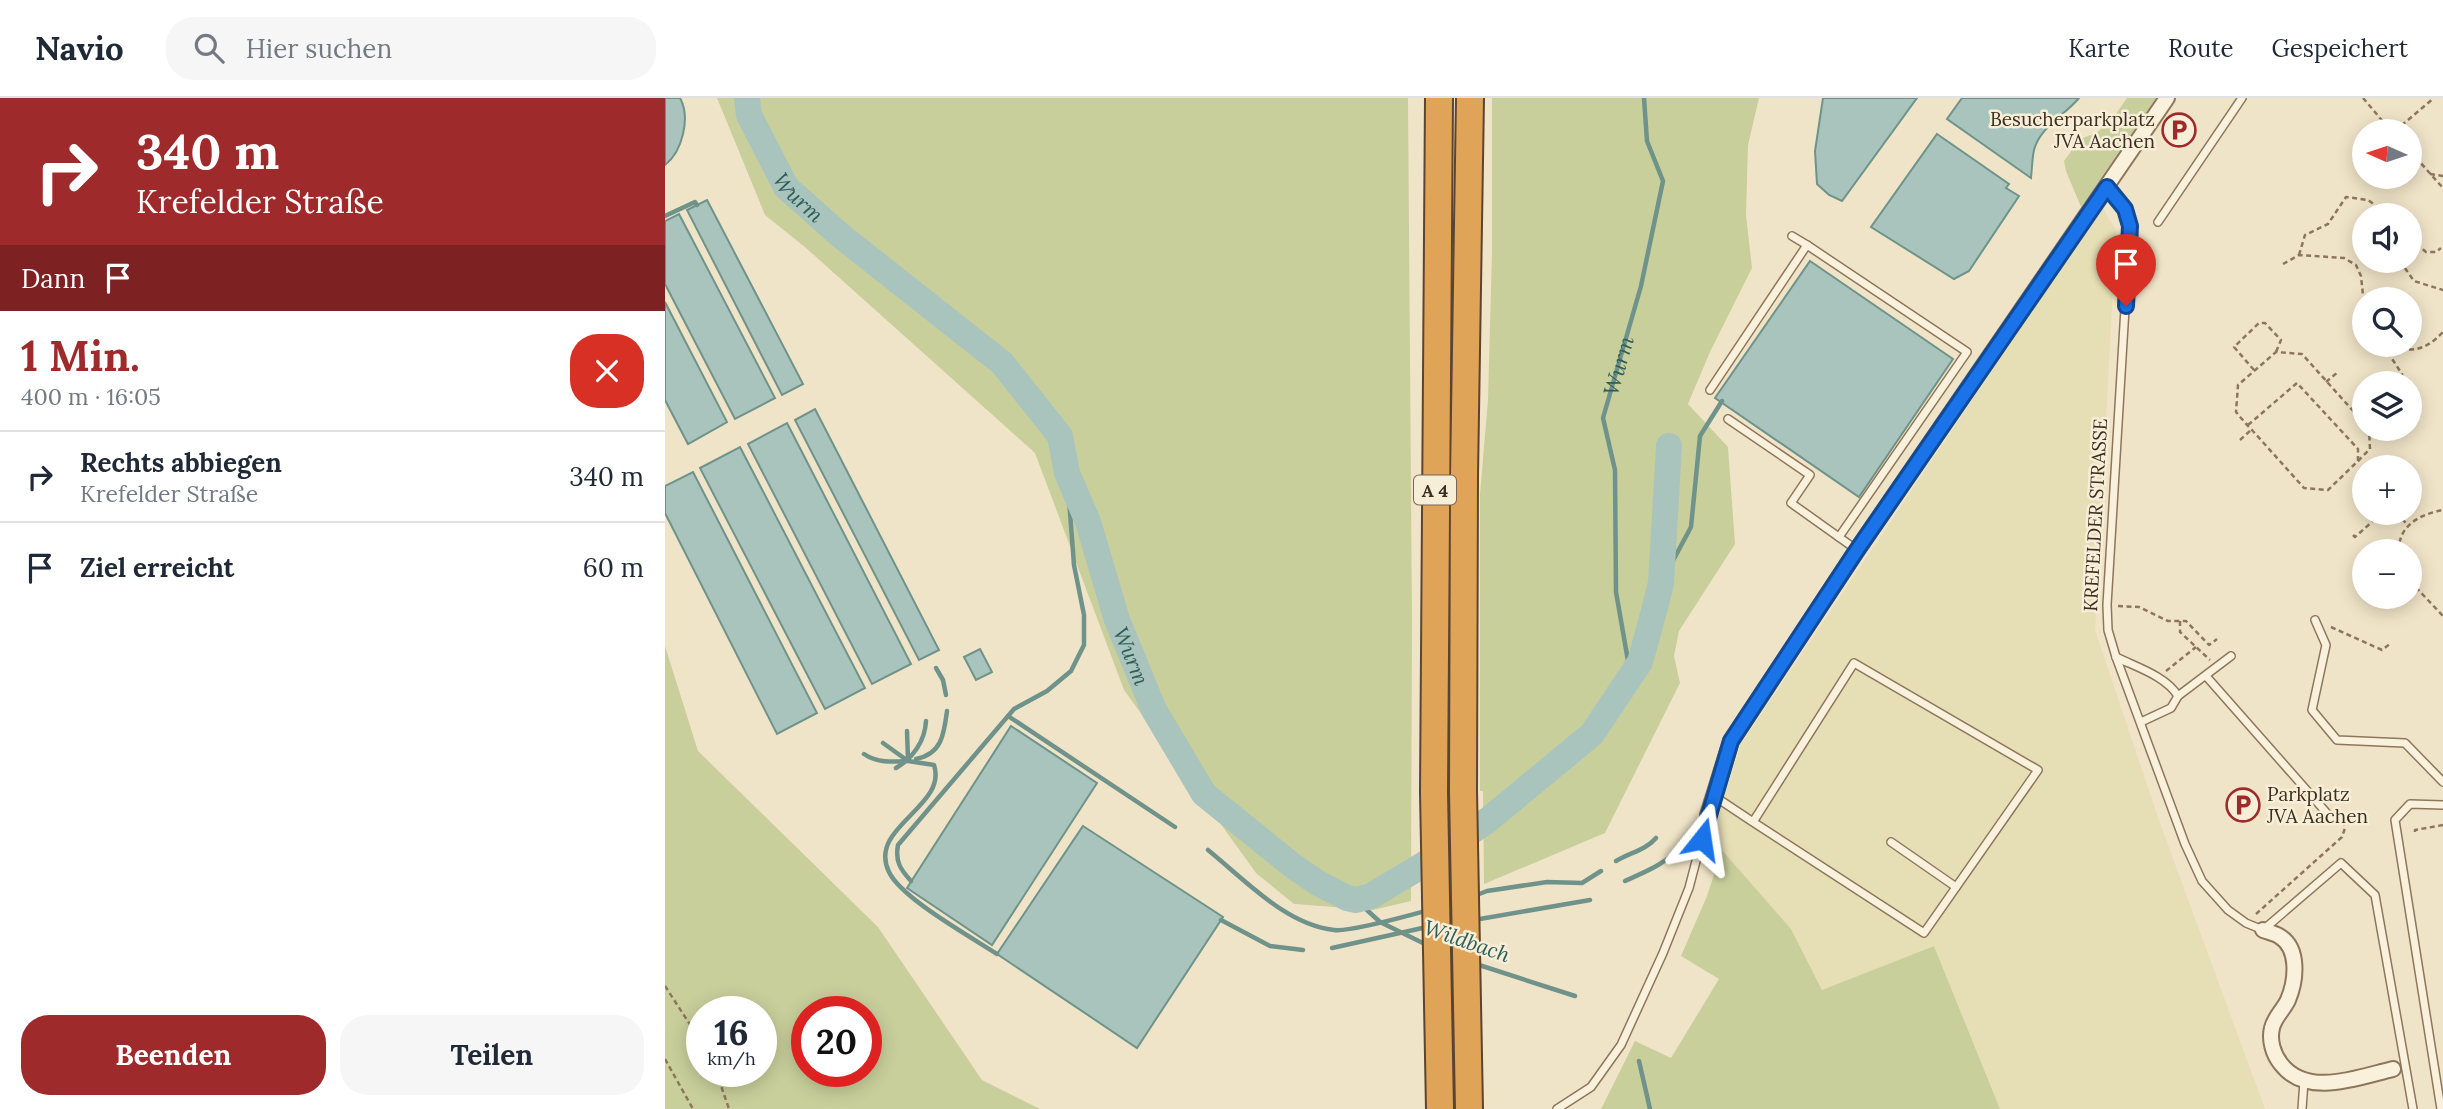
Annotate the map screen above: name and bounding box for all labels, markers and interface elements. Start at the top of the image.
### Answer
search box [166,17,656,80]
text: Navio [35,27,124,69]
icon: search [190,29,228,67]
text: Hier suchen [246,32,392,65]
text: Karte [2068,33,2130,64]
text: Route [2168,33,2234,64]
text: Gespeichert [2272,33,2408,64]
place label: Besucherparkplatz JVA Aachen [1990,107,2155,153]
parking icon: Besucherparkplatz JVA Aachen [2160,111,2198,149]
north arrow [2352,119,2422,189]
map controls [2352,119,2422,609]
text: 340 m [136,120,279,182]
icon: right [21,126,112,217]
water label: Wurm [767,168,830,228]
text: Krefelder Straße [136,181,384,222]
button: sound [2352,203,2422,273]
pin [2096,234,2156,306]
icon: arrive [2107,245,2145,283]
icon: arrive [99,259,137,297]
text: Dann [21,262,85,295]
button: search [2352,287,2422,357]
text: 1 Min. [21,329,140,383]
water label: Wurm [1597,332,1640,399]
button: close [570,334,644,408]
button: layers [2352,371,2422,441]
text: 400 m · 16:05 [21,382,161,411]
street label: KREFELDER STRASSE [2078,418,2112,612]
text: Rechts abbiegen [80,446,282,479]
button: + [2352,455,2422,525]
icon: right [21,458,59,496]
text: 340 m [569,460,644,493]
road number: A 4 [1414,476,1456,504]
text: Krefelder Straße [80,479,258,508]
button: − [2352,539,2422,609]
icon: arrive [21,549,59,587]
text: Ziel erreicht [80,551,234,584]
text: 60 m [583,551,644,584]
water label: Wurm [1108,623,1156,690]
place label: Parkplatz JVA Aachen [2266,782,2368,828]
parking icon: Parkplatz JVA Aachen [2224,786,2262,824]
position arrow [1665,802,1739,876]
water label: Wildbach [1420,914,1514,968]
speed limit sign: 20 [791,996,882,1087]
text: 16 [714,1010,749,1055]
button: Beenden [21,1015,326,1095]
button: Teilen [340,1015,644,1095]
text: km/h [707,1047,756,1070]

